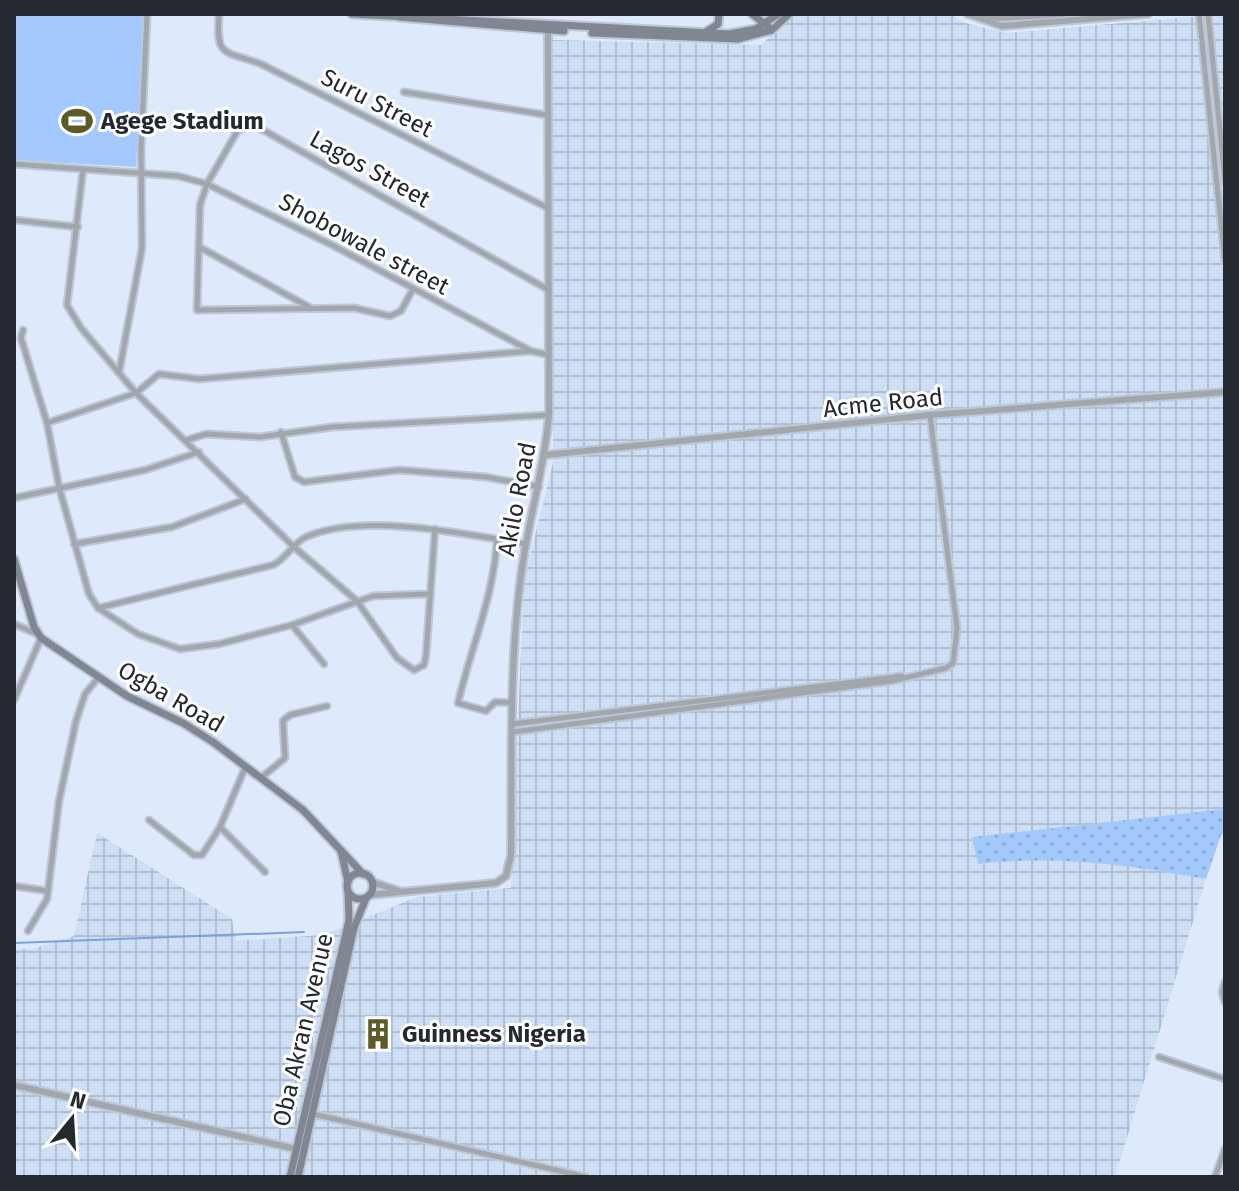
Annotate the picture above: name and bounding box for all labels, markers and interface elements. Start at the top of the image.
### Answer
street label: Suru Street [316,63,438,143]
sports icon: Agege Stadium [60,104,94,138]
place label: Agege Stadium [100,107,264,135]
street label: Lagos Street [305,124,435,214]
street label: Shobowale street [274,187,454,301]
street label: Acme Road [822,383,944,423]
street label: Akilo Road [492,440,542,558]
street label: Ogba Road [113,655,229,739]
street label: Oba Akran Avenue [267,931,339,1129]
building icon: Guinness Nigeria [361,1017,395,1051]
place label: Guinness Nigeria [402,1020,586,1048]
north arrow [32,1079,112,1159]
text: N [67,1085,89,1116]

